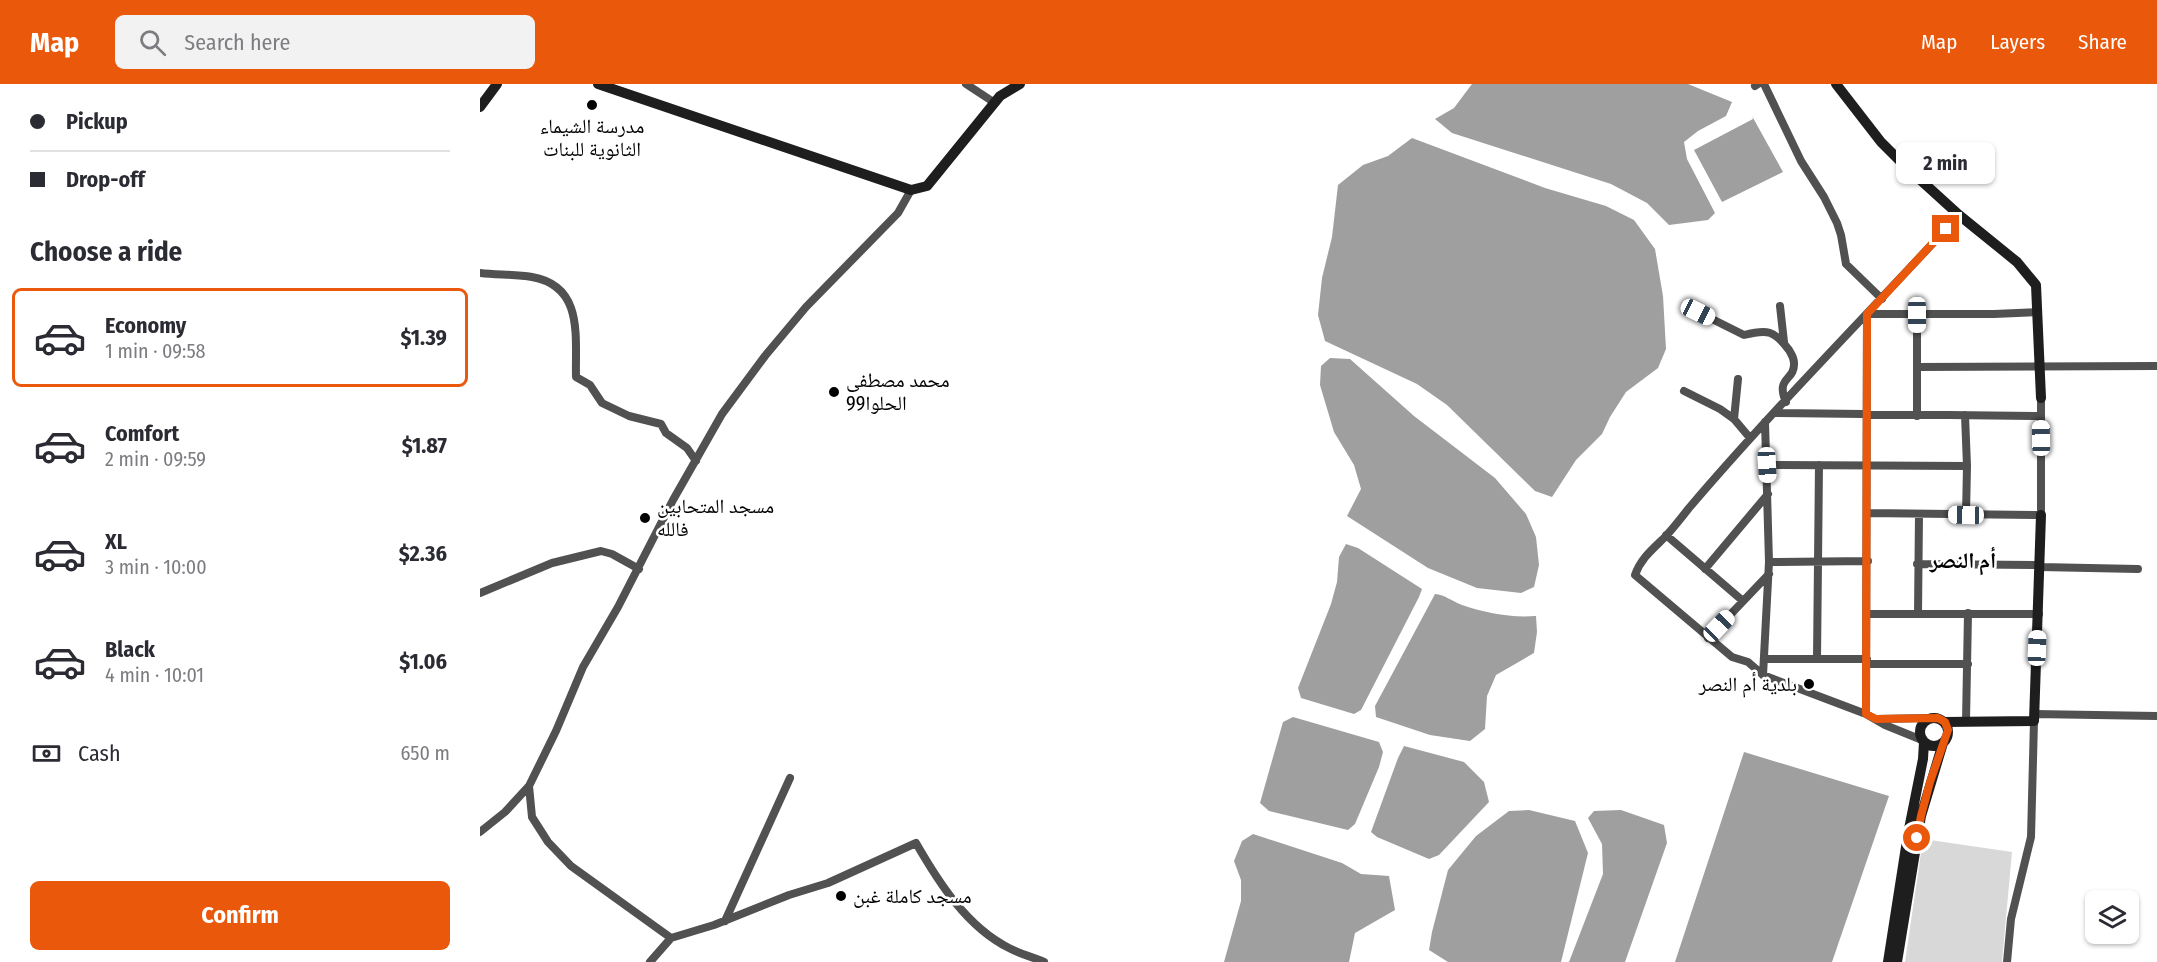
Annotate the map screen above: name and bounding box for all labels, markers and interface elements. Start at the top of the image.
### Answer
search box [115,15,535,69]
text: Map [30,26,79,59]
icon: search [136,26,169,59]
text: Search here [184,29,290,56]
text: Map [1921,29,1957,55]
text: Layers [1990,29,2045,55]
text: Share [2078,29,2127,55]
marker: مدرسة الشيماء الثانوية للبنات [585,98,599,112]
text: Pickup [66,108,128,135]
place label: مدرسة الشيماء الثانوية للبنات [540,114,644,161]
callout: 2 min [1896,142,1996,184]
text: 2 min [1923,151,1968,175]
text: Drop-off [66,166,145,193]
route end [1932,215,1959,242]
text: Choose a ride [30,236,182,268]
car [1678,296,1718,328]
car [1908,297,1926,333]
icon: car [33,311,87,365]
text: Economy [105,312,186,339]
text: $1.39 [401,324,447,351]
text: 1 min · 09:58 [105,339,206,363]
place label: محمد مصطفى الحلوا99 [846,368,950,415]
marker: محمد مصطفى الحلوا99 [827,385,841,399]
icon: car [33,419,87,473]
text: Comfort [105,420,179,447]
car [2032,420,2050,456]
text: $1.87 [402,432,447,459]
text: 2 min · 09:59 [105,447,206,471]
car [1757,447,1777,483]
place label: مسجد المتحابين فالله [657,494,774,541]
car [1948,506,1984,524]
marker: مسجد المتحابين فالله [638,511,652,525]
icon: car [33,527,87,581]
text: XL [105,528,127,555]
text: $2.36 [399,540,447,567]
district label: أم النصر [1929,546,1996,576]
text: 3 min · 10:00 [105,555,207,579]
car [1700,607,1738,645]
car [2027,630,2047,666]
icon: car [33,635,87,689]
text: Black [105,636,155,663]
text: $1.06 [399,648,447,675]
text: 4 min · 10:01 [105,663,204,687]
place label: بلدية أم النصر [1698,672,1797,698]
marker: بلدية أم النصر [1802,677,1816,691]
icon: cash [30,737,63,770]
text: Cash [78,740,121,767]
text: 650 m [401,741,450,765]
route start [1903,824,1930,851]
button: Confirm [30,881,450,950]
place label: مسجد كاملة غبن [853,884,972,908]
marker: مسجد كاملة غبن [834,889,848,903]
map controls [2085,890,2139,944]
button: layers [2085,890,2139,944]

